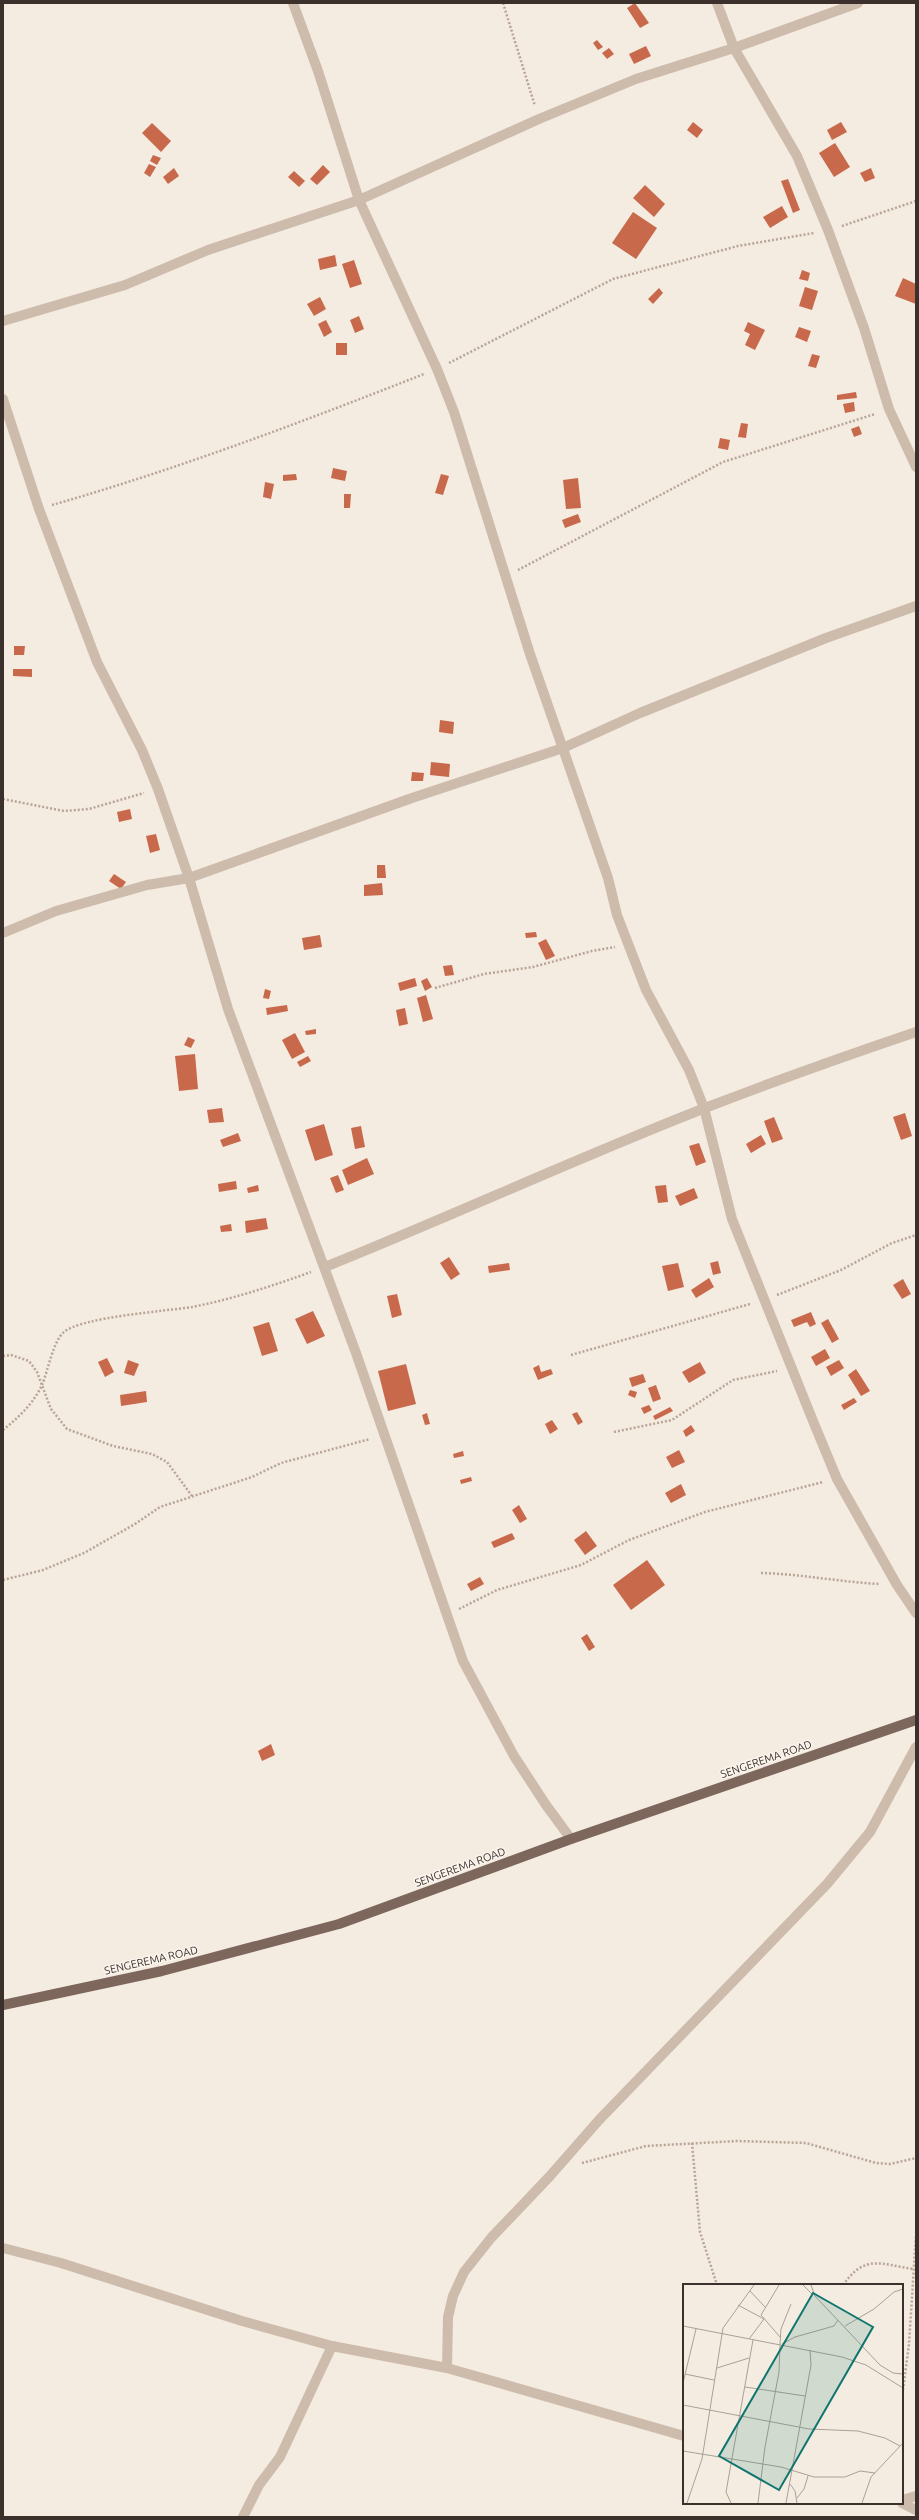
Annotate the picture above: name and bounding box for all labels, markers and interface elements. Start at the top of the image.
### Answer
street label: SENGEREMA ROAD [719,1738,813,1780]
street label: SENGEREMA ROAD [413,1845,507,1889]
street label: SENGEREMA ROAD [103,1943,199,1977]
inset map [683,2284,903,2504]

